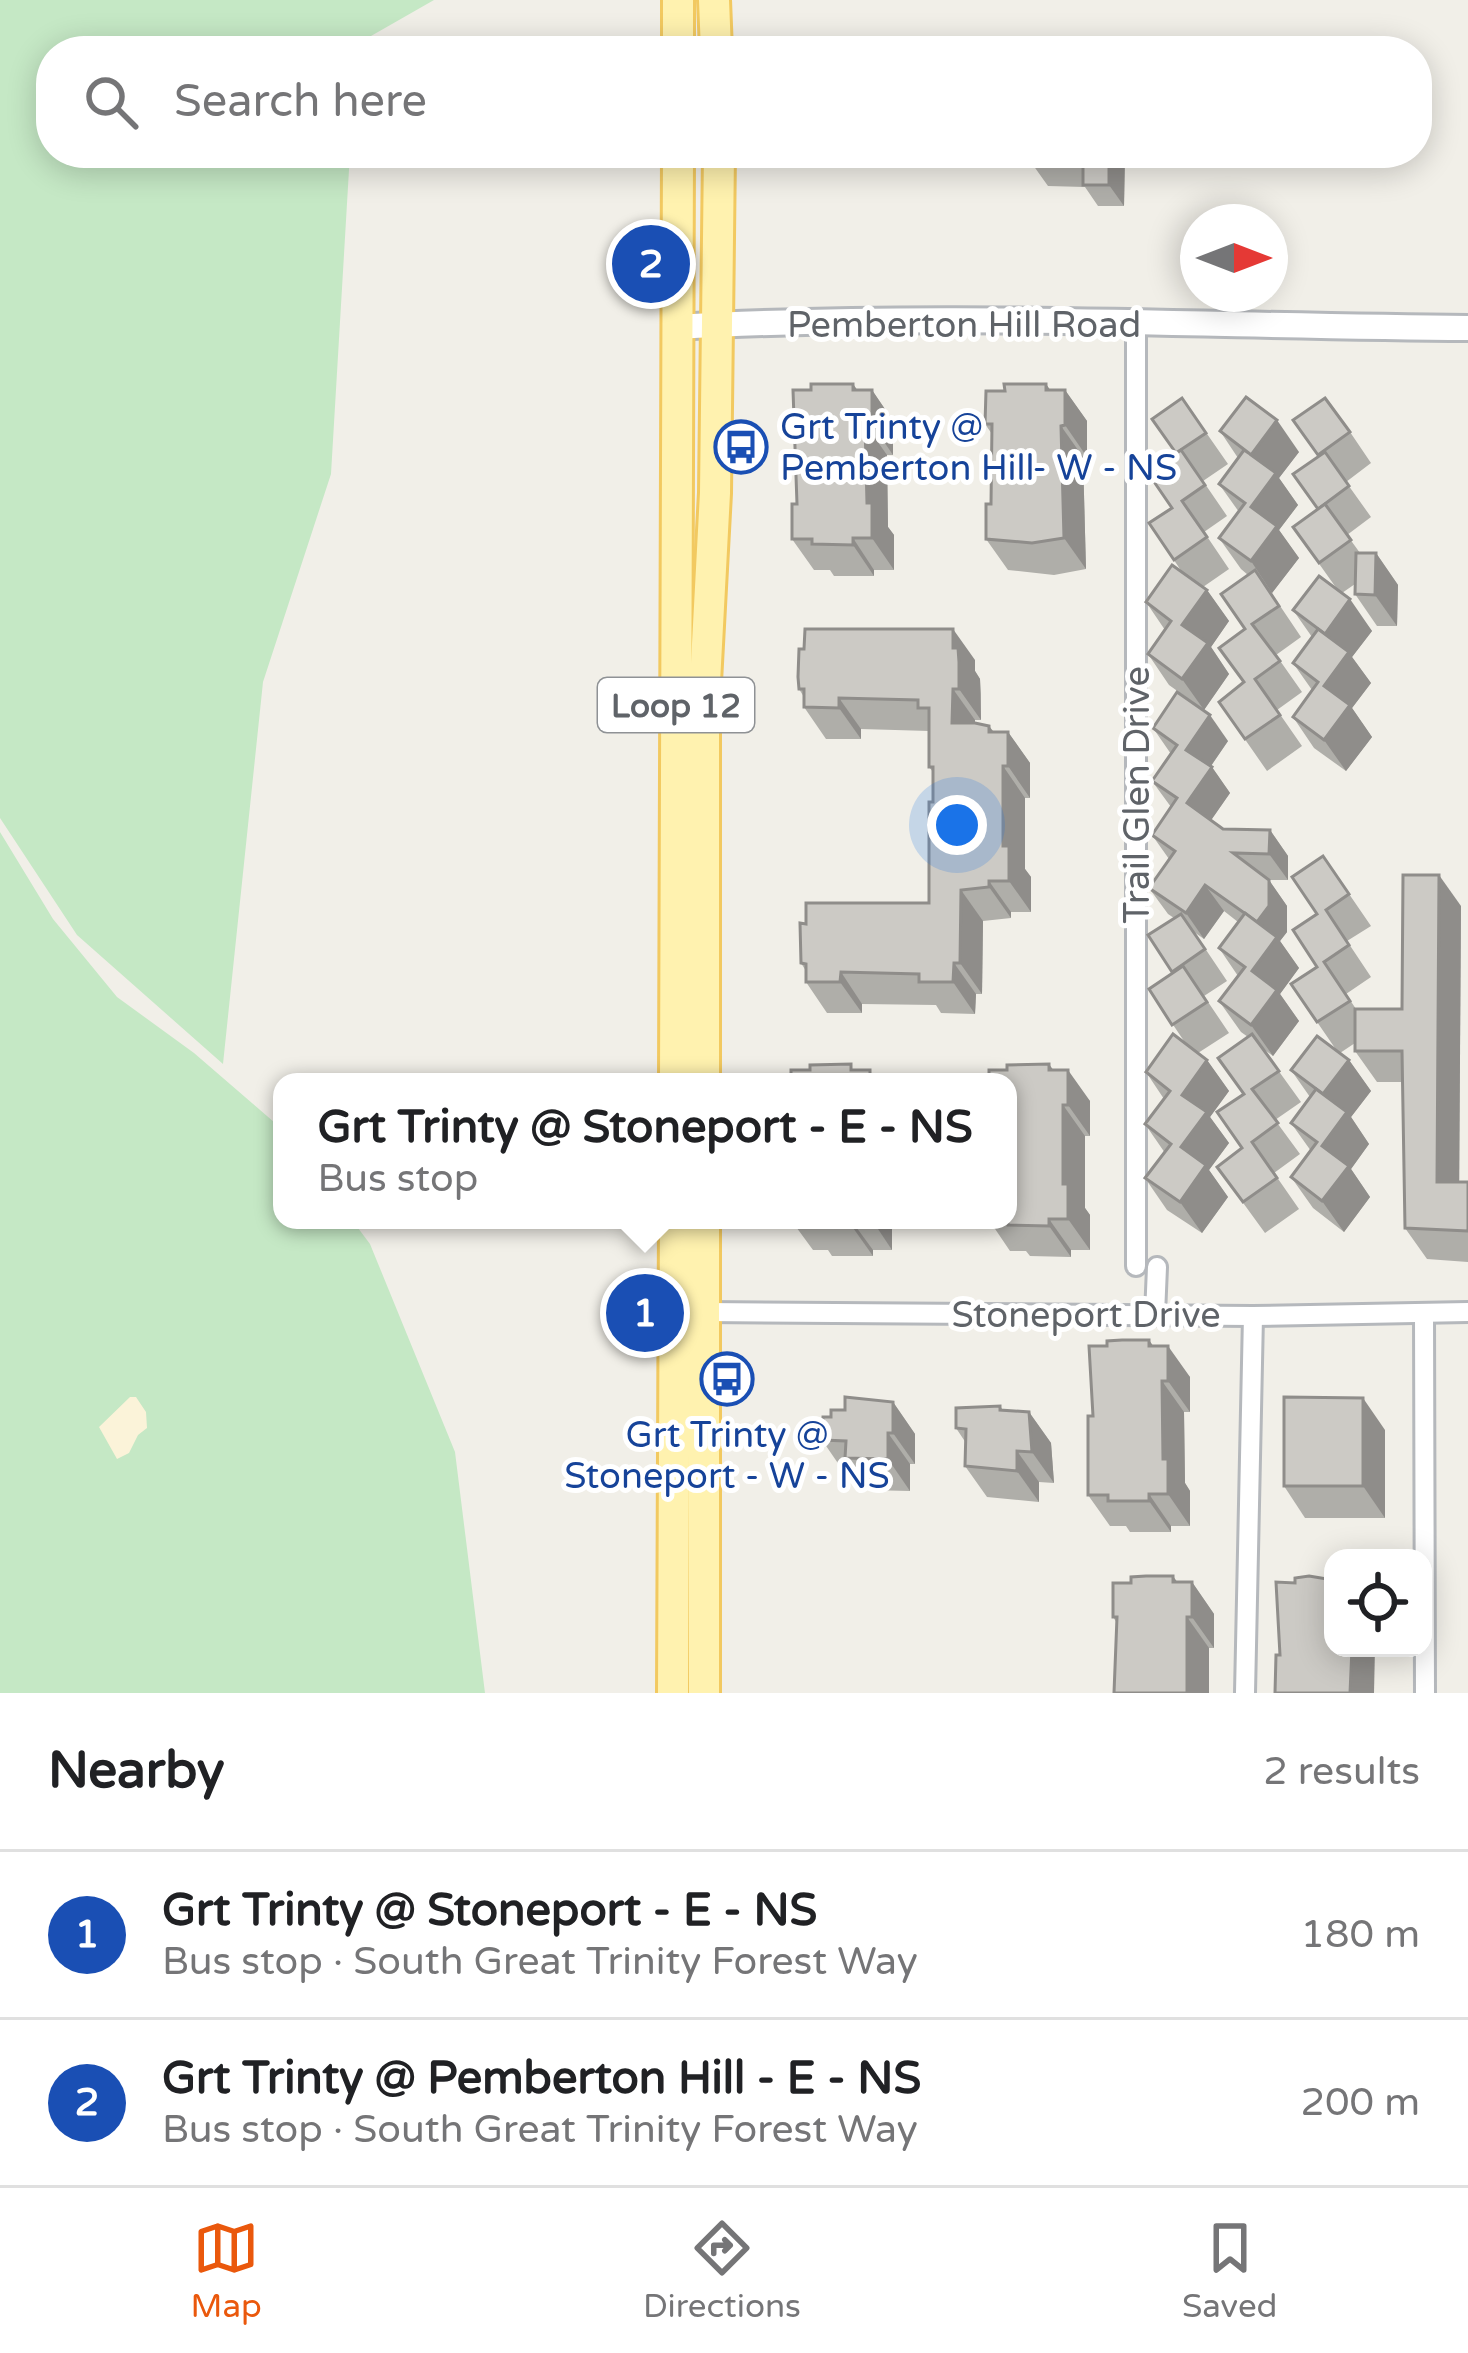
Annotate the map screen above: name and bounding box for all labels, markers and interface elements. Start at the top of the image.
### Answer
search box [36,36,1432,168]
icon: search [78,69,144,135]
text: Search here [174,75,427,129]
north arrow [1180,204,1288,312]
pin: 2 [612,219,690,309]
street label: Pemberton Hill Road [787,304,1141,347]
place label: Grt Trinty @ Pemberton Hill- W - NS [780,406,1177,490]
bus stop icon: Grt Trinty @ Pemberton Hill- W - NS [713,419,769,475]
street label: Trail Glen Drive [1116,666,1159,924]
road number: Loop 12 [598,678,754,732]
your location [927,795,987,855]
popup [273,1073,1017,1229]
text: Grt Trinty @ Stoneport - E - NS [317,1101,973,1155]
text: Bus stop [317,1155,478,1202]
pin: 1 [606,1268,684,1358]
street label: Stoneport Drive [951,1294,1221,1337]
bus stop icon: Grt Trinty @ Stoneport - W - NS [699,1351,755,1407]
place label: Grt Trinty @ Stoneport - W - NS [564,1414,890,1498]
map controls [1324,1549,1432,1657]
button: locate [1324,1549,1432,1657]
text: Nearby [48,1740,225,1802]
text: 2 results [1263,1748,1420,1795]
text: Grt Trinty @ Stoneport - E - NS [162,1884,817,1938]
text: 1 [75,1911,99,1958]
text: 180 m [1301,1911,1420,1958]
text: Bus stop · South Great Trinity Forest Way [162,1938,918,1985]
text: Grt Trinty @ Pemberton Hill - E - NS [162,2052,921,2106]
text: 2 [75,2079,99,2126]
text: 200 m [1301,2079,1420,2126]
text: Bus stop · South Great Trinity Forest Way [162,2106,918,2153]
tab: Map [191,2215,262,2326]
tab: Directions [643,2215,801,2326]
tab: Saved [1182,2215,1277,2326]

